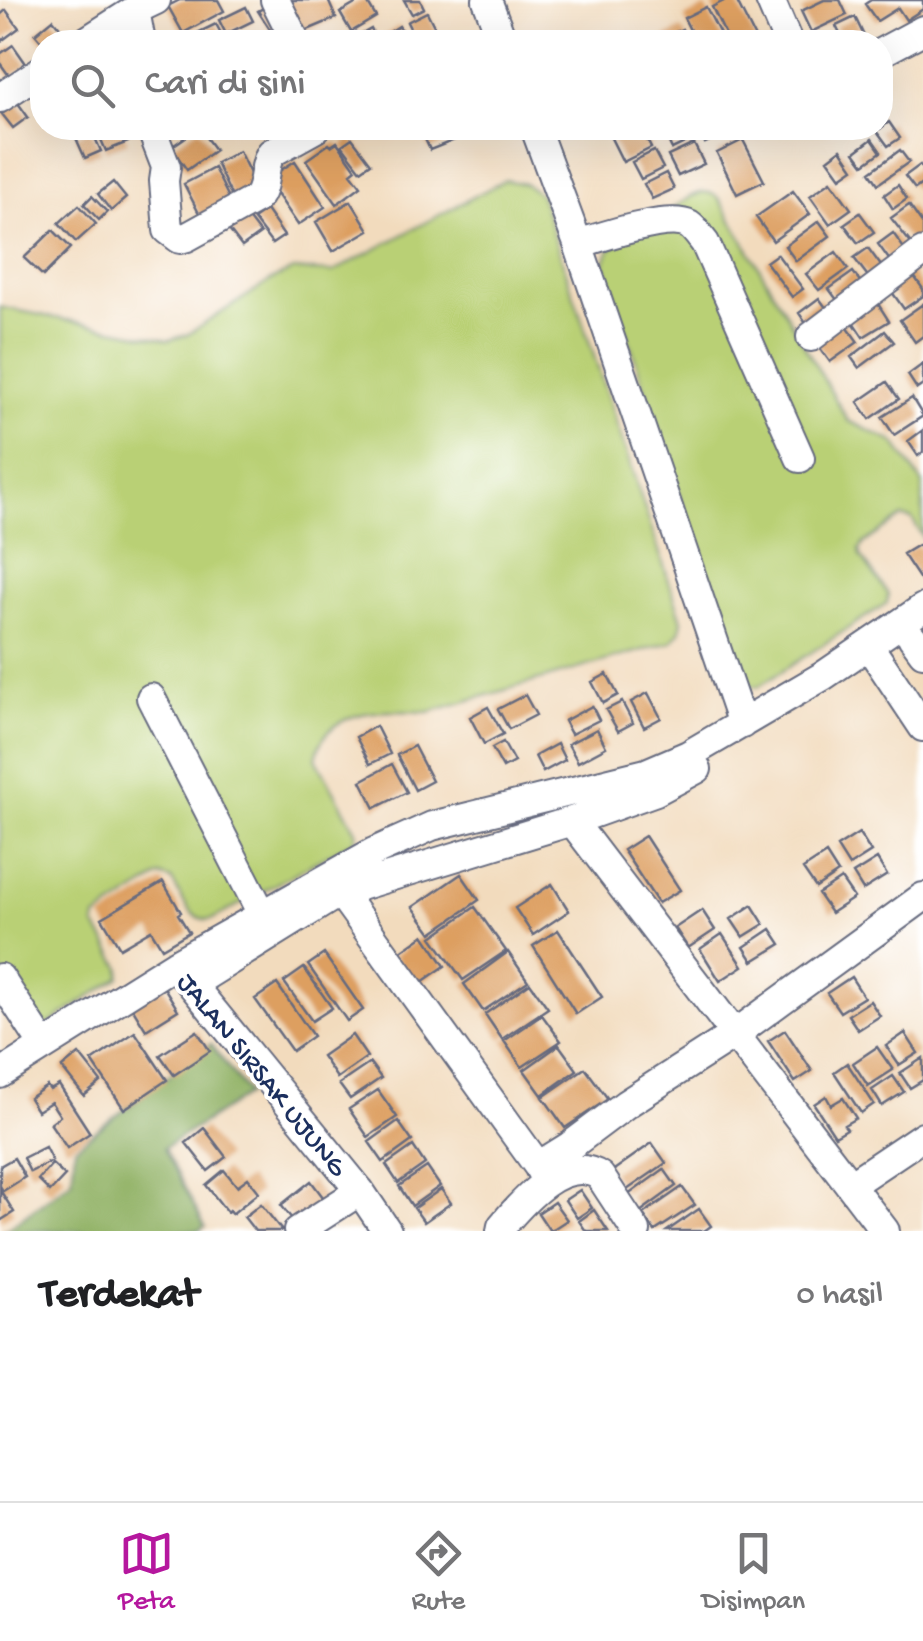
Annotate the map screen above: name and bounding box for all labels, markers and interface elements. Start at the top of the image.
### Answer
search box [30,30,893,140]
icon: search [65,58,120,113]
text: Cari di sini [145,63,305,107]
street label: JALAN SIRSAK UJUNG [168,967,353,1185]
text: Terdekat [40,1272,198,1321]
text: 0 hasil [797,1277,883,1315]
tab: Peta [118,1526,175,1619]
tab: Rute [411,1526,466,1619]
tab: Disimpan [702,1526,805,1619]

